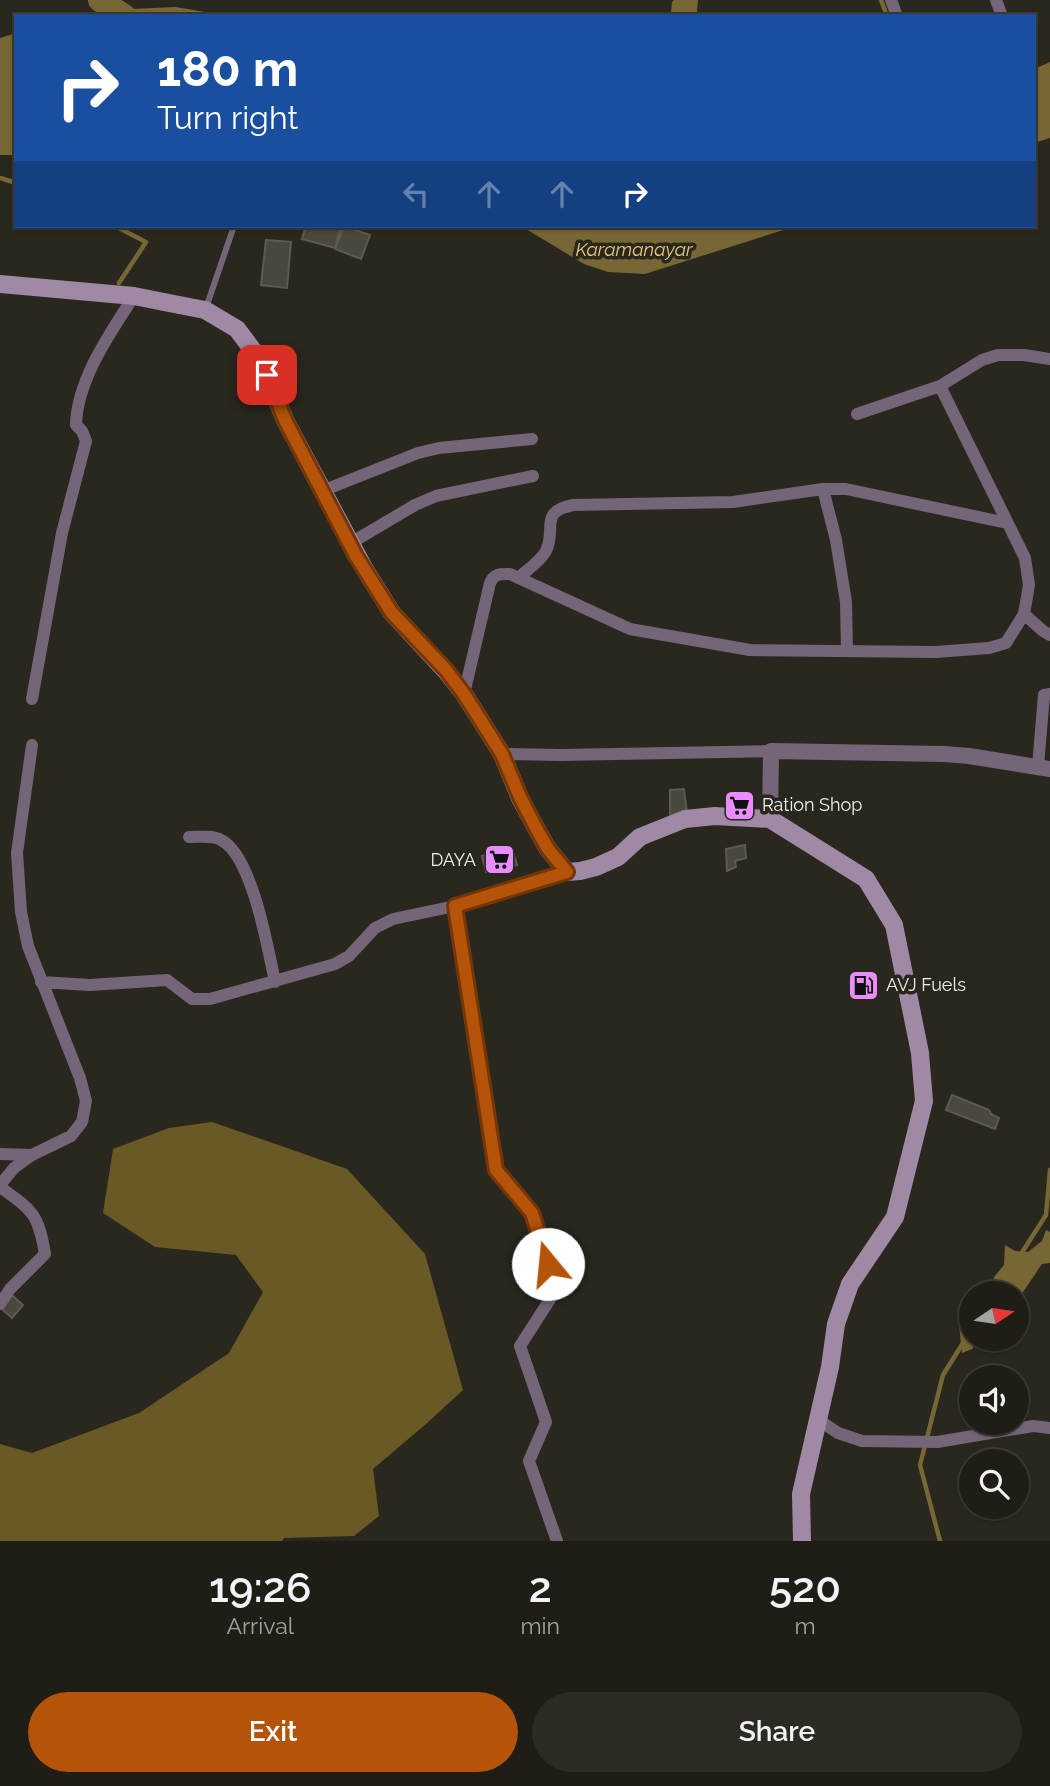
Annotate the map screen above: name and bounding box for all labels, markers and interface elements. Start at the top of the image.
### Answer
text: 180 m [157,40,298,97]
icon: right [42,42,133,133]
text: Turn right [157,99,298,136]
icon: left [397,175,435,213]
icon: ahead [470,175,508,213]
icon: ahead [543,175,581,213]
icon: right [616,175,654,213]
water label: Karamanayar [575,238,694,260]
pin [237,345,297,405]
icon: arrive [248,356,286,394]
supermarket icon: Ration Shop [722,788,756,822]
place label: Ration Shop [762,794,862,815]
supermarket icon: DAYA [482,843,516,877]
place label: DAYA [430,849,476,870]
fuel station icon: AVJ Fuels [846,968,880,1002]
place label: AVJ Fuels [886,974,966,995]
position arrow [511,1227,585,1301]
north arrow [959,1281,1029,1351]
map controls [959,1281,1029,1519]
button: sound [959,1365,1029,1435]
button: search [959,1449,1029,1519]
text: 19:26 [209,1563,311,1612]
text: 2 [529,1563,552,1612]
text: 520 [769,1563,841,1612]
text: Arrival [226,1612,294,1639]
text: min [520,1612,560,1639]
text: m [794,1612,816,1639]
button: Exit [28,1692,518,1772]
button: Share [532,1692,1022,1772]

